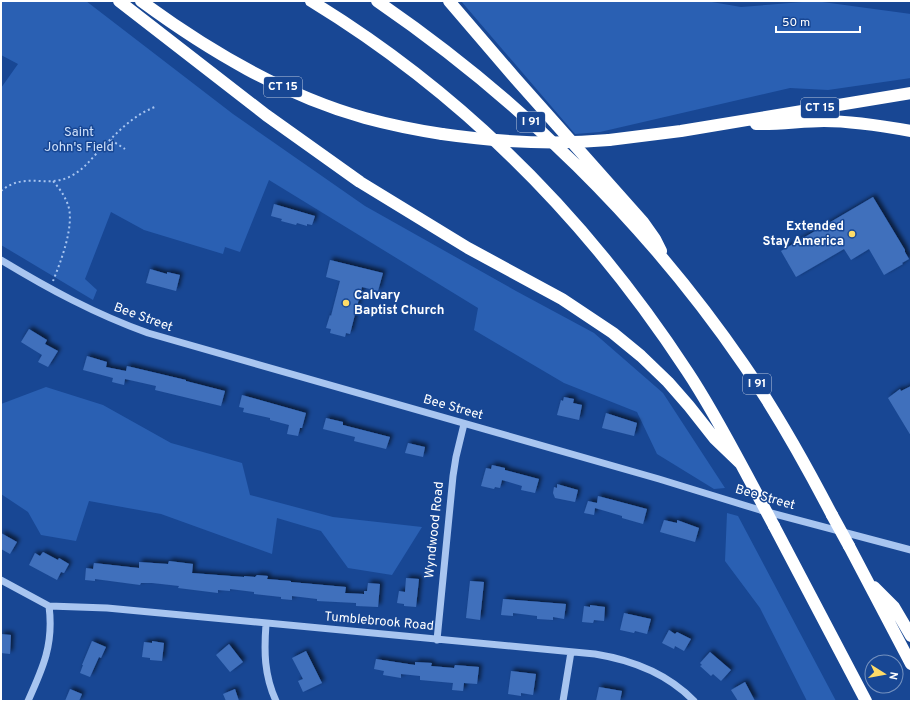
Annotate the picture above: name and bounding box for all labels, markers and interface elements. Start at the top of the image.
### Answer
scale bar [776,8,860,34]
text: 50 m [782,15,810,31]
road number: CT 15 [264,77,302,97]
road number: CT 15 [801,98,839,118]
road number: I 91 [517,112,545,132]
park label: Saint John's Field [44,125,114,156]
place label: Extended Stay America [763,219,844,250]
marker: Extended Stay America [847,229,857,239]
place label: Calvary Baptist Church [354,288,444,319]
marker: Calvary Baptist Church [341,298,351,308]
street label: Bee Street [111,300,175,336]
road number: I 91 [743,374,771,394]
street label: Bee Street [421,392,485,424]
street label: Wyndwood Road [422,481,448,579]
street label: Bee Street [733,482,797,514]
street label: Tumblebrook Road [324,609,434,635]
north arrow [864,654,904,694]
text: N [885,671,900,681]

